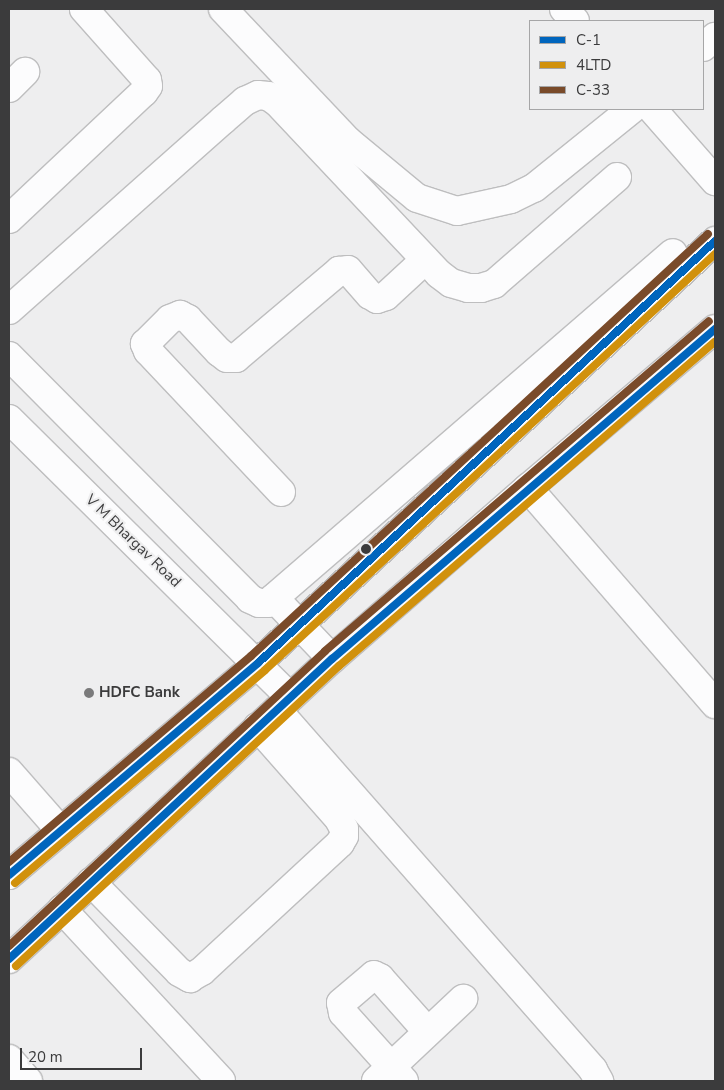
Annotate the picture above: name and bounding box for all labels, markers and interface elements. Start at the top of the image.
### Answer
legend [529,20,704,110]
text: C-1 [576,30,601,50]
text: 4LTD [576,55,611,75]
text: C-33 [576,80,610,100]
street label: V M Bhargav Road [81,491,185,591]
unlabelled marker [361,544,371,554]
place label: HDFC Bank [99,684,180,702]
marker: HDFC Bank [83,687,95,699]
scale bar [22,1038,145,1070]
text: 20 m [28,1047,63,1067]

